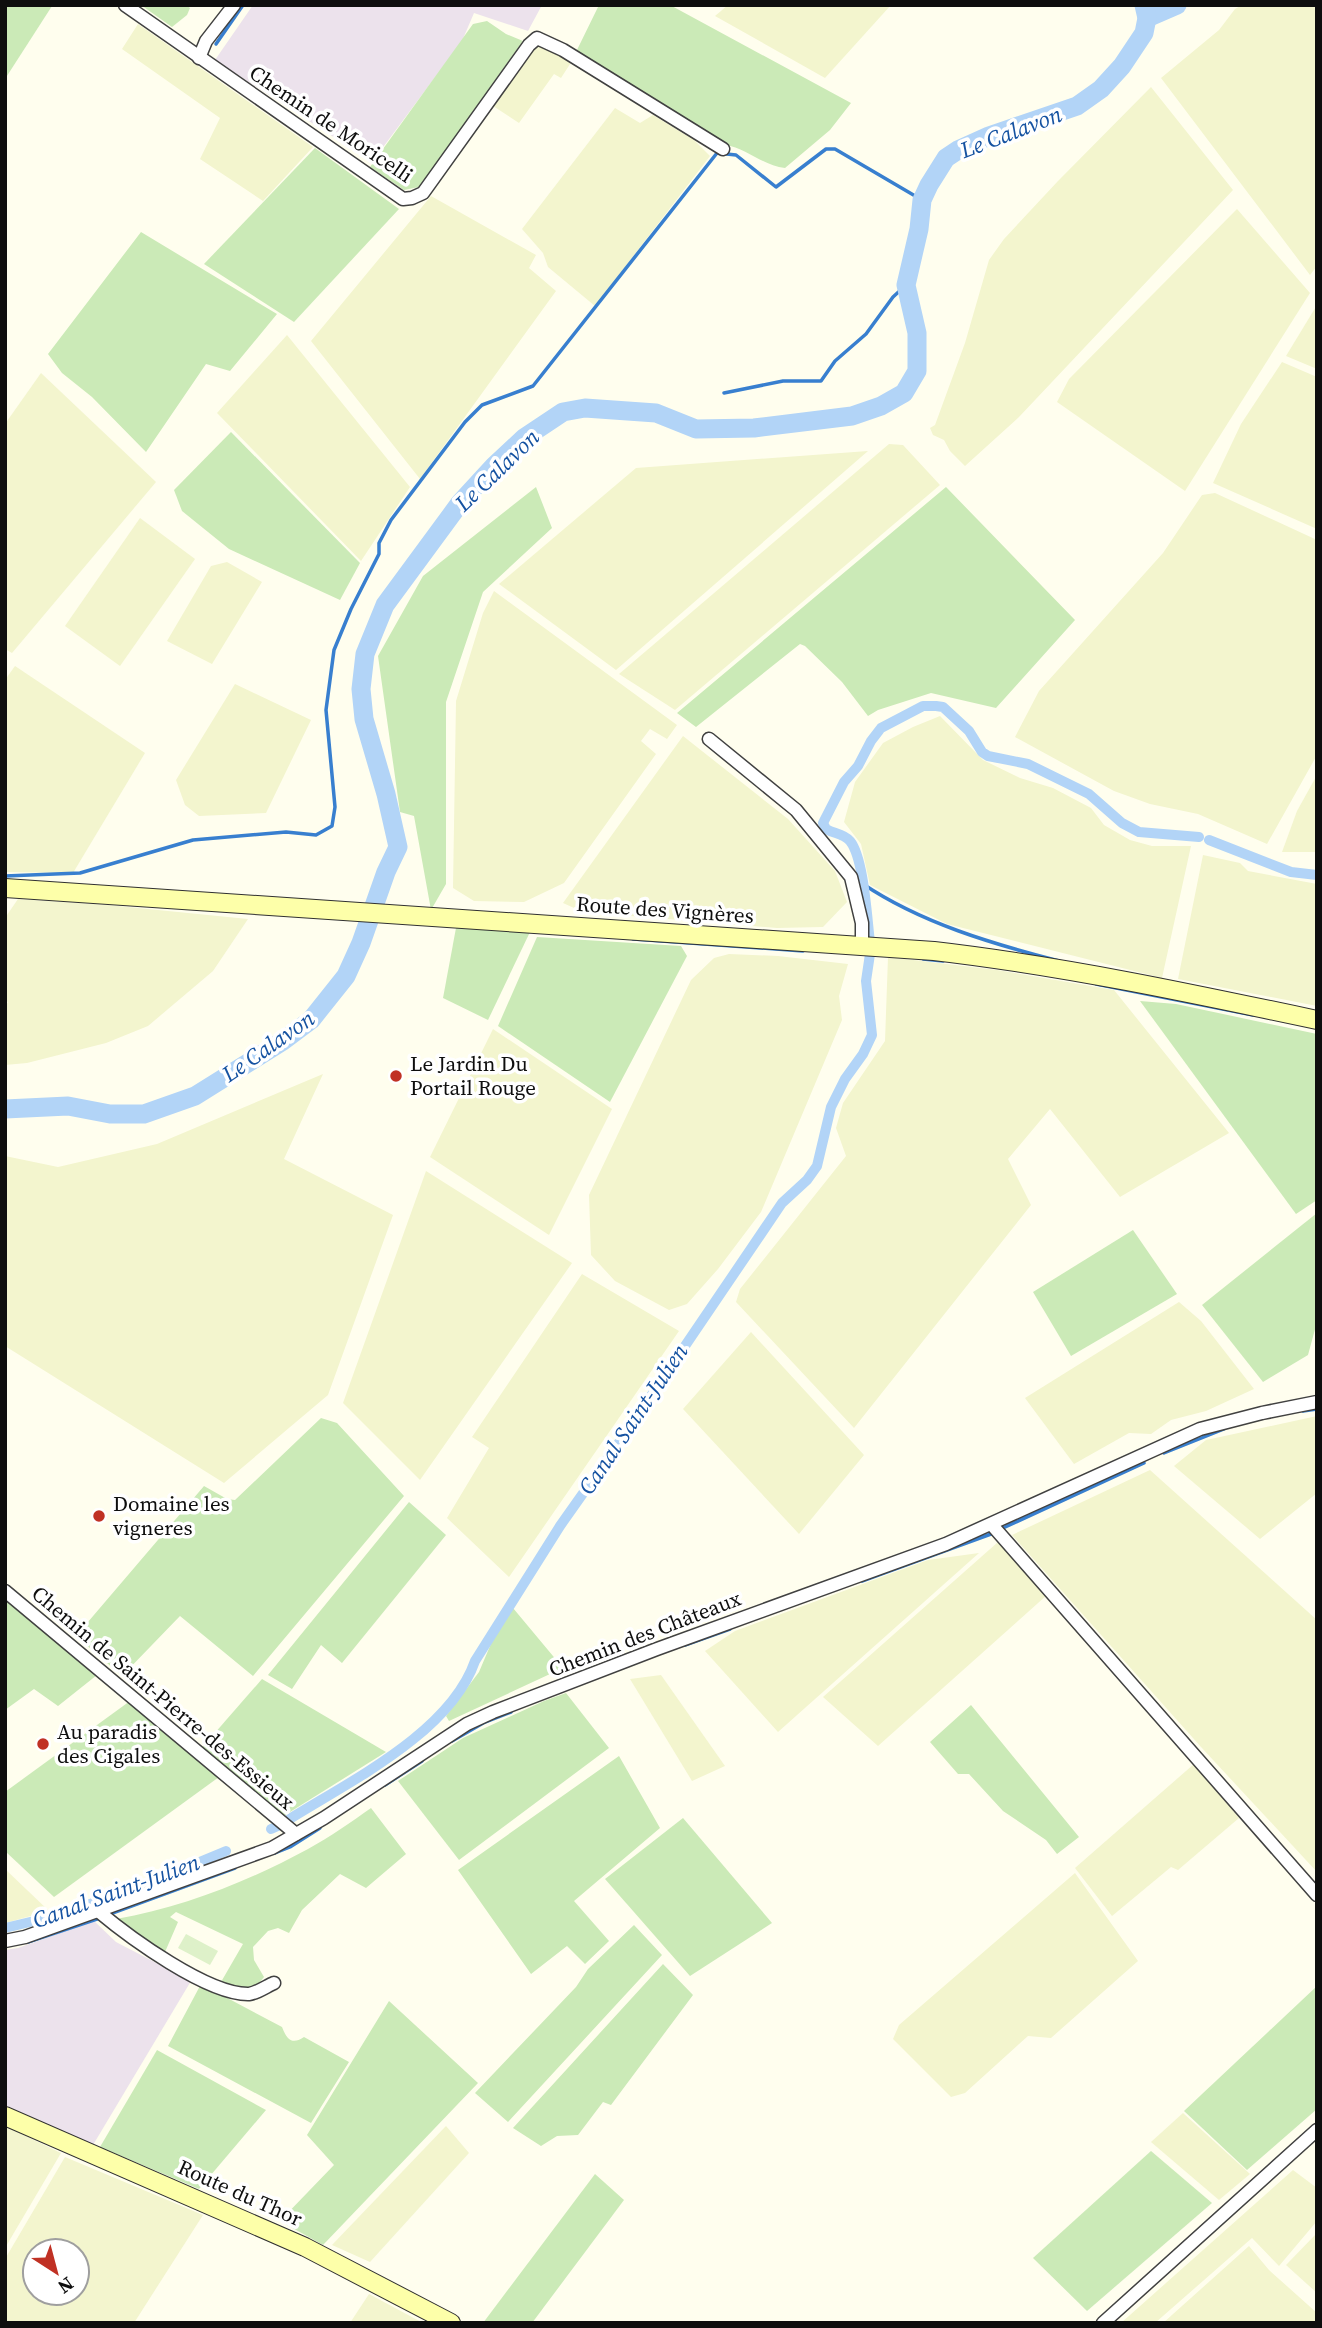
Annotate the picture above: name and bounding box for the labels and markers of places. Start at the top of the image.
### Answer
place label: Le Jardin Du Portail Rouge [410,1049,536,1102]
marker: Le Jardin Du Portail Rouge [388,1068,404,1084]
place label: Domaine les vigneres [113,1489,230,1542]
marker: Domaine les vigneres [91,1508,107,1524]
place label: Au paradis des Cigales [57,1717,160,1770]
marker: Au paradis des Cigales [35,1736,51,1752]

